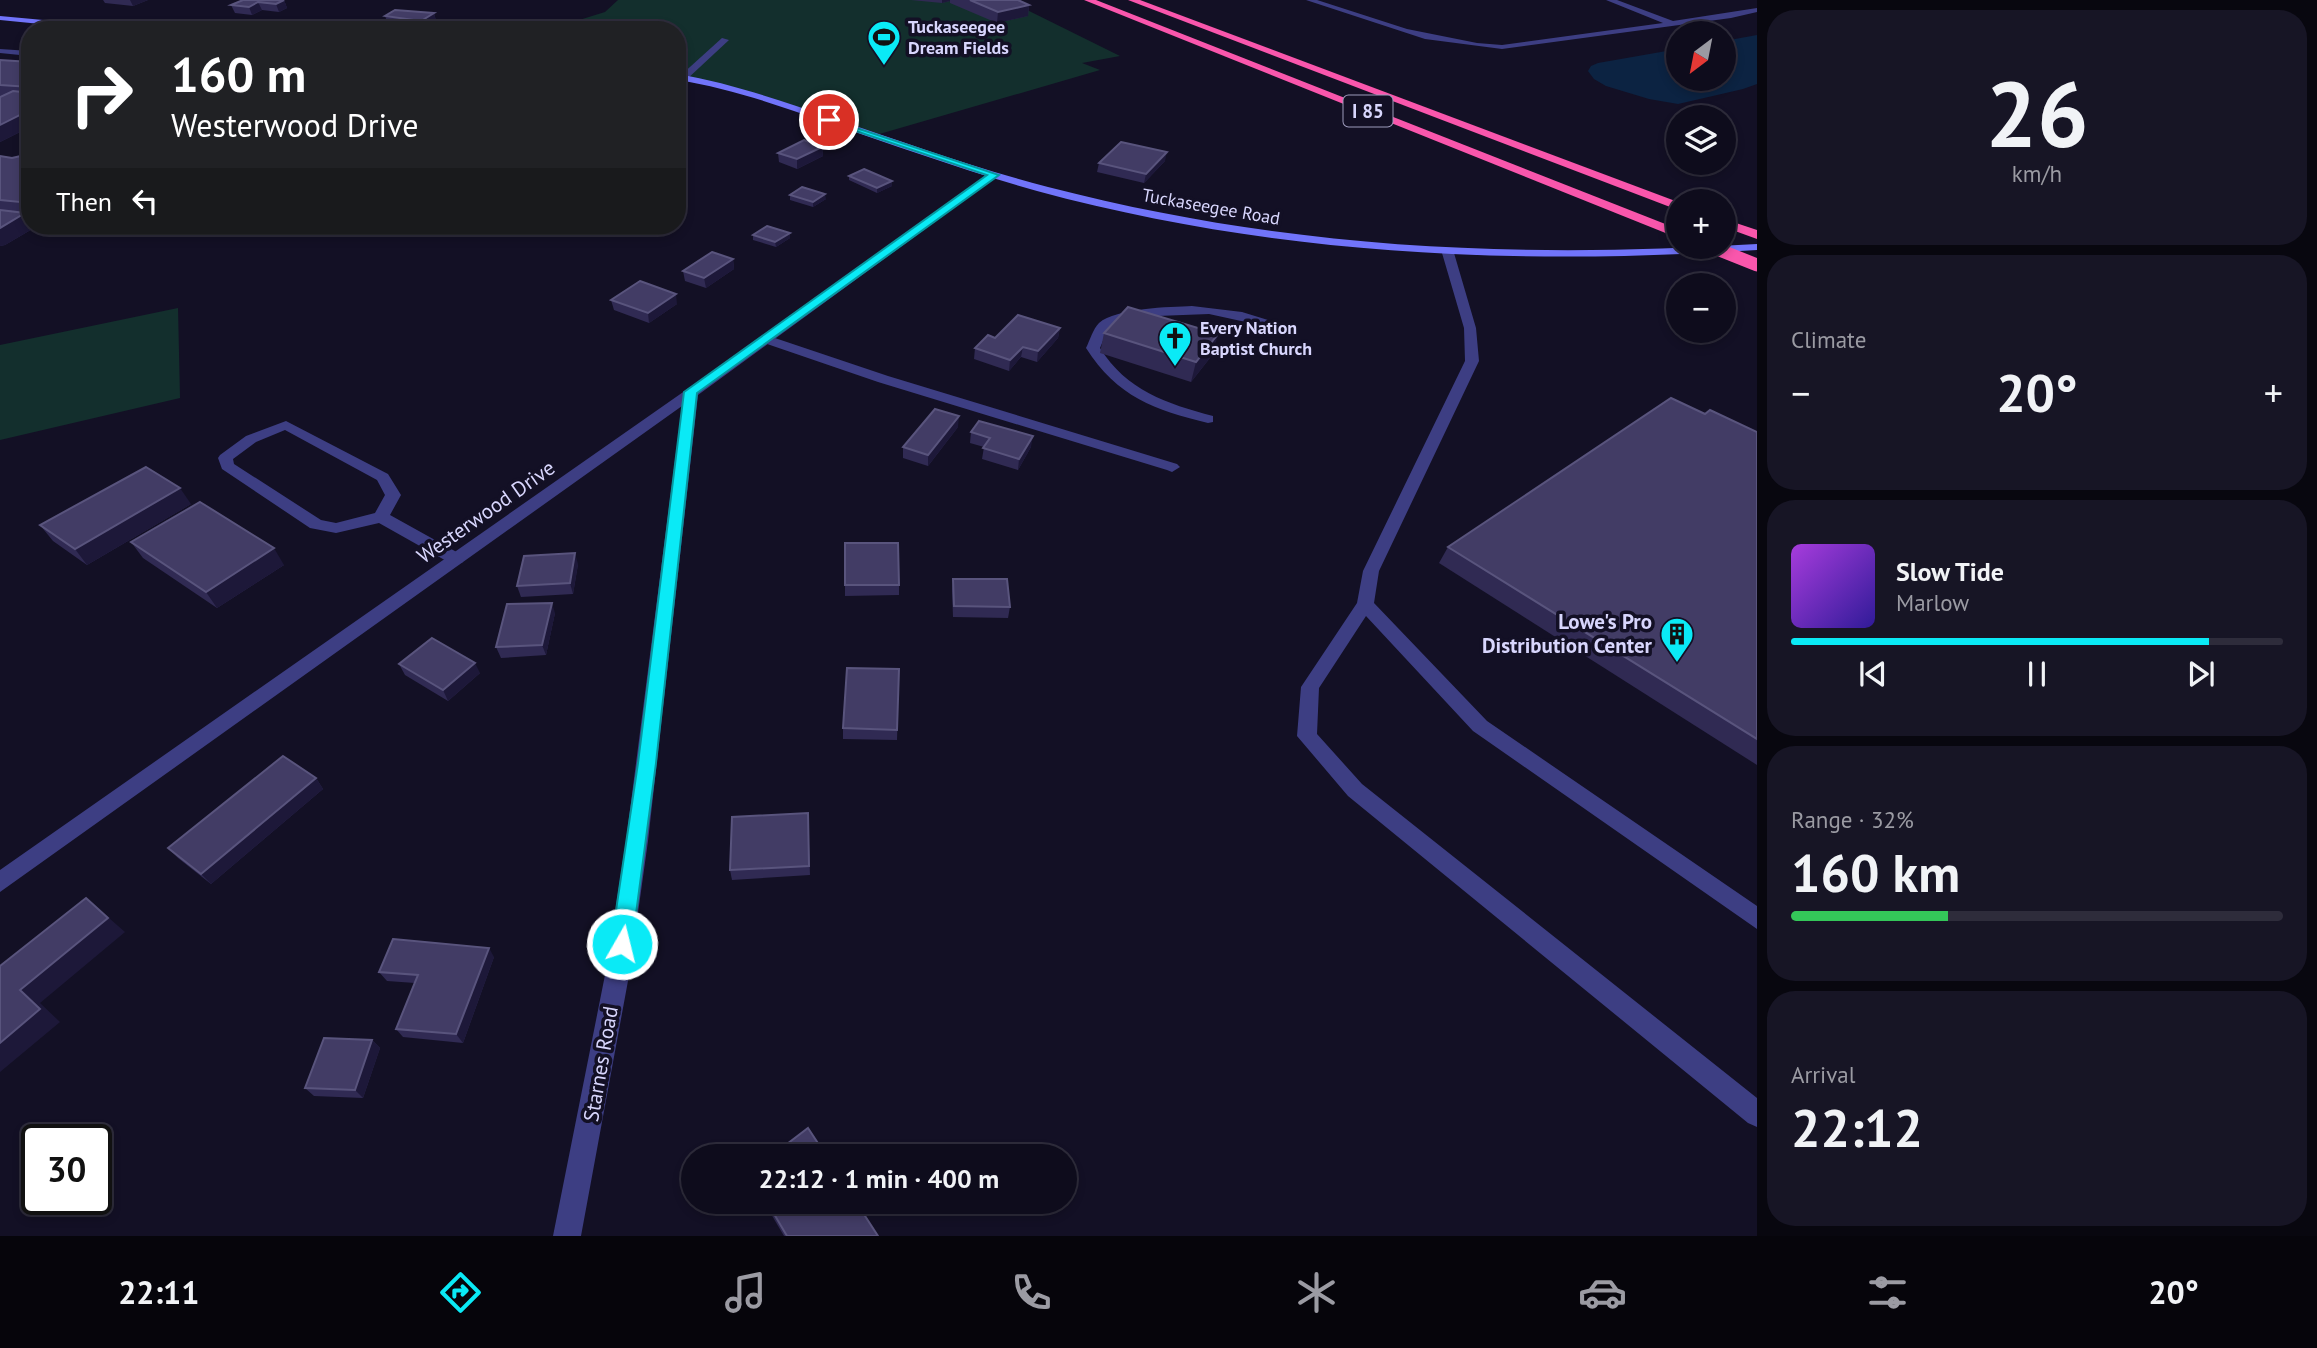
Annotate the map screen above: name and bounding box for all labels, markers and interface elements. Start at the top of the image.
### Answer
place label: Tuckaseegee Dream Fields [908,15,1009,59]
sports icon: Tuckaseegee Dream Fields [865,18,903,67]
north arrow [1666,21,1736,91]
map controls [1666,21,1736,343]
text: 160 m [171,42,306,106]
icon: right [56,49,147,140]
text: 26 [1985,54,2089,172]
pin [799,90,859,150]
road number: I 85 [1344,96,1392,127]
icon: arrive [810,101,848,139]
text: Westerwood Drive [171,104,418,146]
button: layers [1666,105,1736,175]
text: km/h [2012,159,2062,188]
icon: left [126,182,164,220]
street label: Tuckaseegee Road [1140,183,1282,230]
text: Then [56,185,112,218]
button: + [1666,189,1736,259]
button: − [1666,273,1736,343]
place label: Every Nation Baptist Church [1200,316,1312,360]
church icon: Every Nation Baptist Church [1156,319,1194,368]
text: Climate [1791,325,1866,354]
text: 20° [1996,359,2078,426]
text: − [1791,368,1810,417]
text: + [2264,368,2283,417]
street label: Westerwood Drive [411,454,560,569]
text: Slow Tide [1896,555,2004,588]
text: Marlow [1896,588,1969,617]
place label: Lowe's Pro Distribution Center [1482,608,1653,659]
building icon: Lowe's Pro Distribution Center [1658,615,1696,664]
icon: previous [1854,655,1892,693]
icon: pause [2018,655,2056,693]
icon: next [2182,655,2220,693]
text: Range · 32% [1791,805,1914,834]
text: 160 km [1791,839,1960,906]
position arrow [585,907,659,981]
street label: Starnes Road [577,1004,624,1124]
text: Arrival [1791,1060,1855,1089]
text: 22:12 [1791,1094,1923,1161]
speed limit sign: 30 [21,1124,112,1215]
text: 22:12 · 1 min · 400 m [759,1162,999,1195]
icon: directions [436,1268,485,1317]
icon: music [721,1268,770,1317]
icon: phone [1007,1268,1056,1317]
icon: climate [1292,1268,1341,1317]
icon: car [1578,1268,1627,1317]
icon: filters [1863,1268,1912,1317]
text: 22:11 [118,1271,199,1313]
text: 20° [2148,1271,2199,1313]

